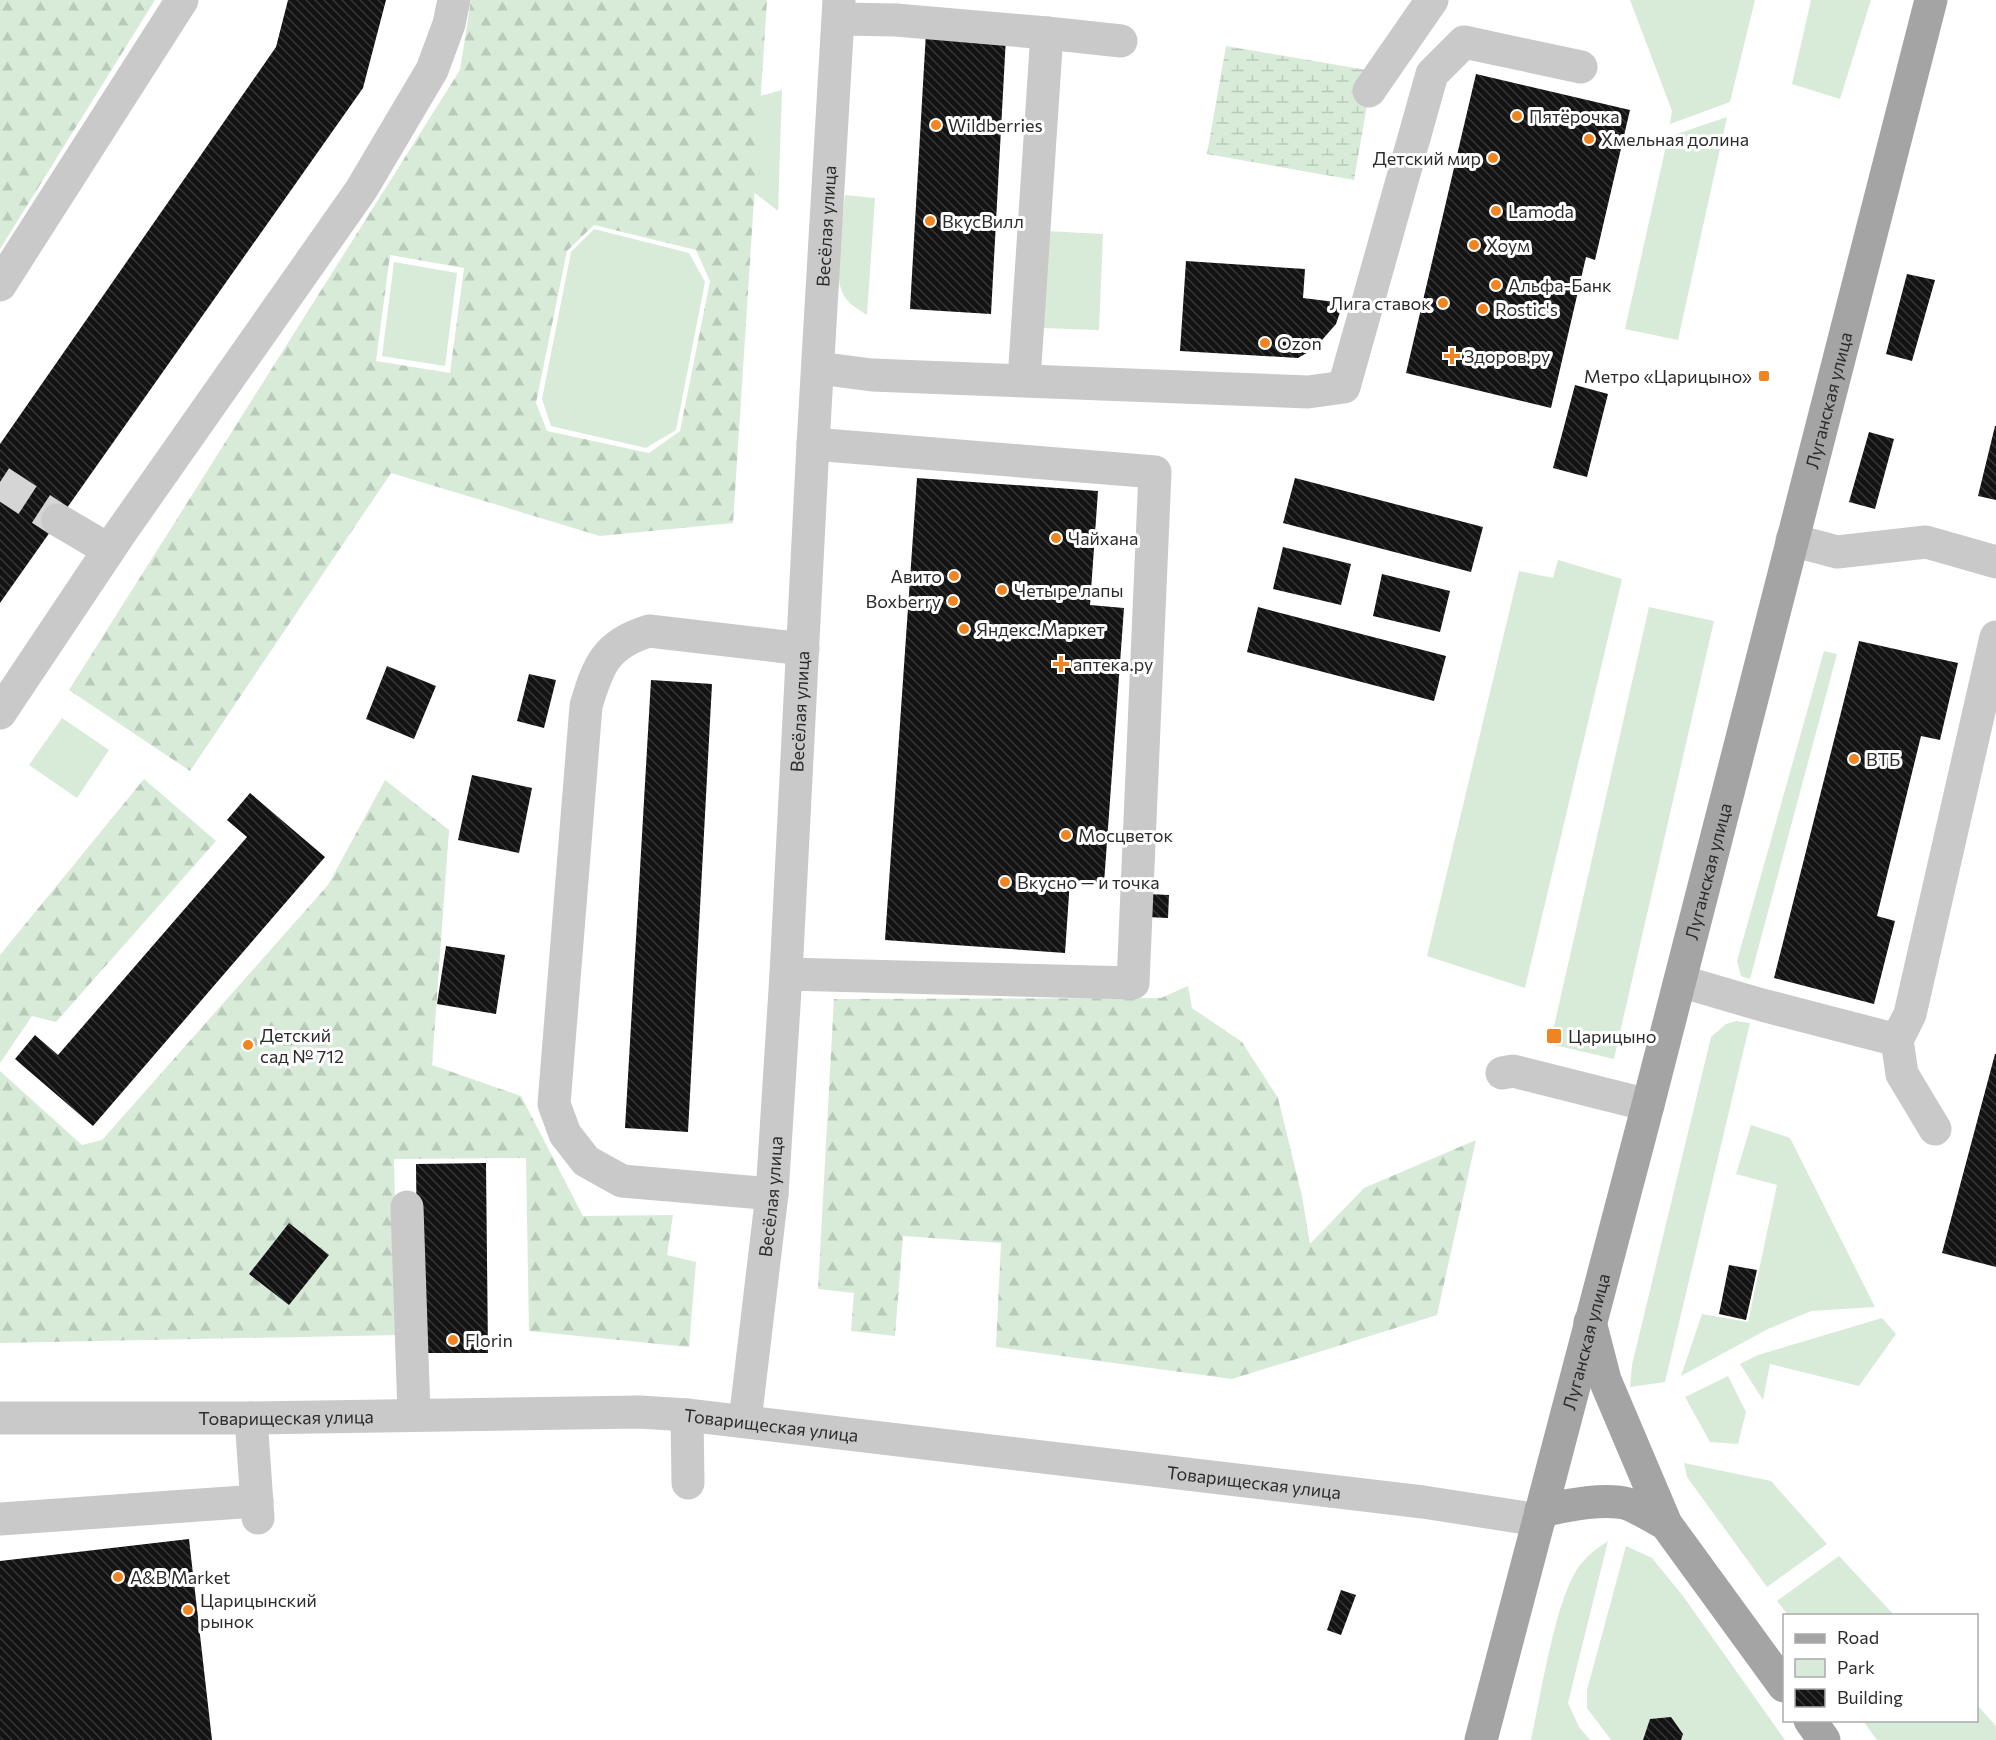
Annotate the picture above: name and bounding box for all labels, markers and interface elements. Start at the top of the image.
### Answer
place label: Пятёрочка [1529,105,1620,127]
marker: Пятёрочка [1510,109,1524,123]
place label: Wildberries [948,114,1043,136]
marker: Wildberries [929,118,943,132]
place label: Хмельная долина [1601,128,1749,150]
marker: Хмельная долина [1582,132,1596,146]
place label: Детский мир [1373,147,1481,169]
marker: Детский мир [1486,151,1500,165]
street label: Весёлая улица [811,165,840,287]
place label: Lamoda [1508,200,1574,222]
marker: Lamoda [1489,204,1503,218]
place label: ВкусВилл [942,210,1024,232]
marker: ВкусВилл [923,214,937,228]
place label: Хоум [1486,234,1530,256]
marker: Хоум [1467,238,1481,252]
place label: Альфа-Банк [1508,274,1612,296]
marker: Альфа-Банк [1489,278,1503,292]
place label: Лига ставок [1330,292,1431,314]
marker: Лига ставок [1436,296,1450,310]
place label: Rostic's [1495,298,1558,320]
marker: Rostic's [1476,302,1490,316]
street label: Луганская улица [1800,330,1857,471]
place label: Ozon [1277,332,1322,354]
marker: Ozon [1258,336,1272,350]
place label: Здоров.ру [1464,345,1550,367]
marker: Здоров.ру [1445,349,1459,363]
place label: Метро «Царицыно» [1584,365,1752,387]
marker: Метро «Царицыно» [1757,369,1771,383]
place label: Чайхана [1068,527,1138,549]
marker: Чайхана [1049,531,1063,545]
place label: Авито [891,565,942,587]
marker: Авито [947,569,961,583]
place label: Четыре лапы [1014,579,1124,601]
marker: Четыре лапы [995,583,1009,597]
place label: Boxberry [866,590,941,612]
marker: Boxberry [946,594,960,608]
place label: Яндекс.Маркет [976,618,1105,640]
marker: Яндекс.Маркет [957,622,971,636]
street label: Весёлая улица [785,650,813,773]
place label: аптека.ру [1073,653,1153,675]
marker: аптека.ру [1054,657,1068,671]
place label: ВТБ [1866,748,1900,770]
marker: ВТБ [1847,752,1861,766]
street label: Луганская улица [1680,800,1736,942]
place label: Мосцветок [1078,824,1173,846]
marker: Мосцветок [1059,828,1073,842]
place label: Вкусно — и точка [1017,871,1160,893]
marker: Вкусно — и точка [998,875,1012,889]
place label: Детский сад № 712 [260,1024,344,1067]
place label: Царицыно [1568,1025,1656,1047]
marker: Царицыно [1545,1027,1563,1045]
marker: Детский сад № 712 [241,1038,255,1052]
street label: Весёлая улица [754,1135,787,1258]
street label: Луганская улица [1557,1271,1614,1412]
place label: Florin [465,1329,513,1351]
marker: Florin [446,1333,460,1347]
street label: Товарищеская улица [683,1404,860,1446]
street label: Товарищеская улица [198,1405,374,1429]
street label: Товарищеская улица [1165,1461,1342,1503]
place label: A&B Market [130,1566,230,1588]
marker: A&B Market [111,1570,125,1584]
place label: Царицынский рынок [200,1589,317,1632]
marker: Царицынский рынок [181,1603,195,1617]
legend [1783,1614,1978,1722]
text: Road [1837,1626,1879,1648]
text: Park [1837,1656,1875,1678]
text: Building [1837,1686,1903,1708]

